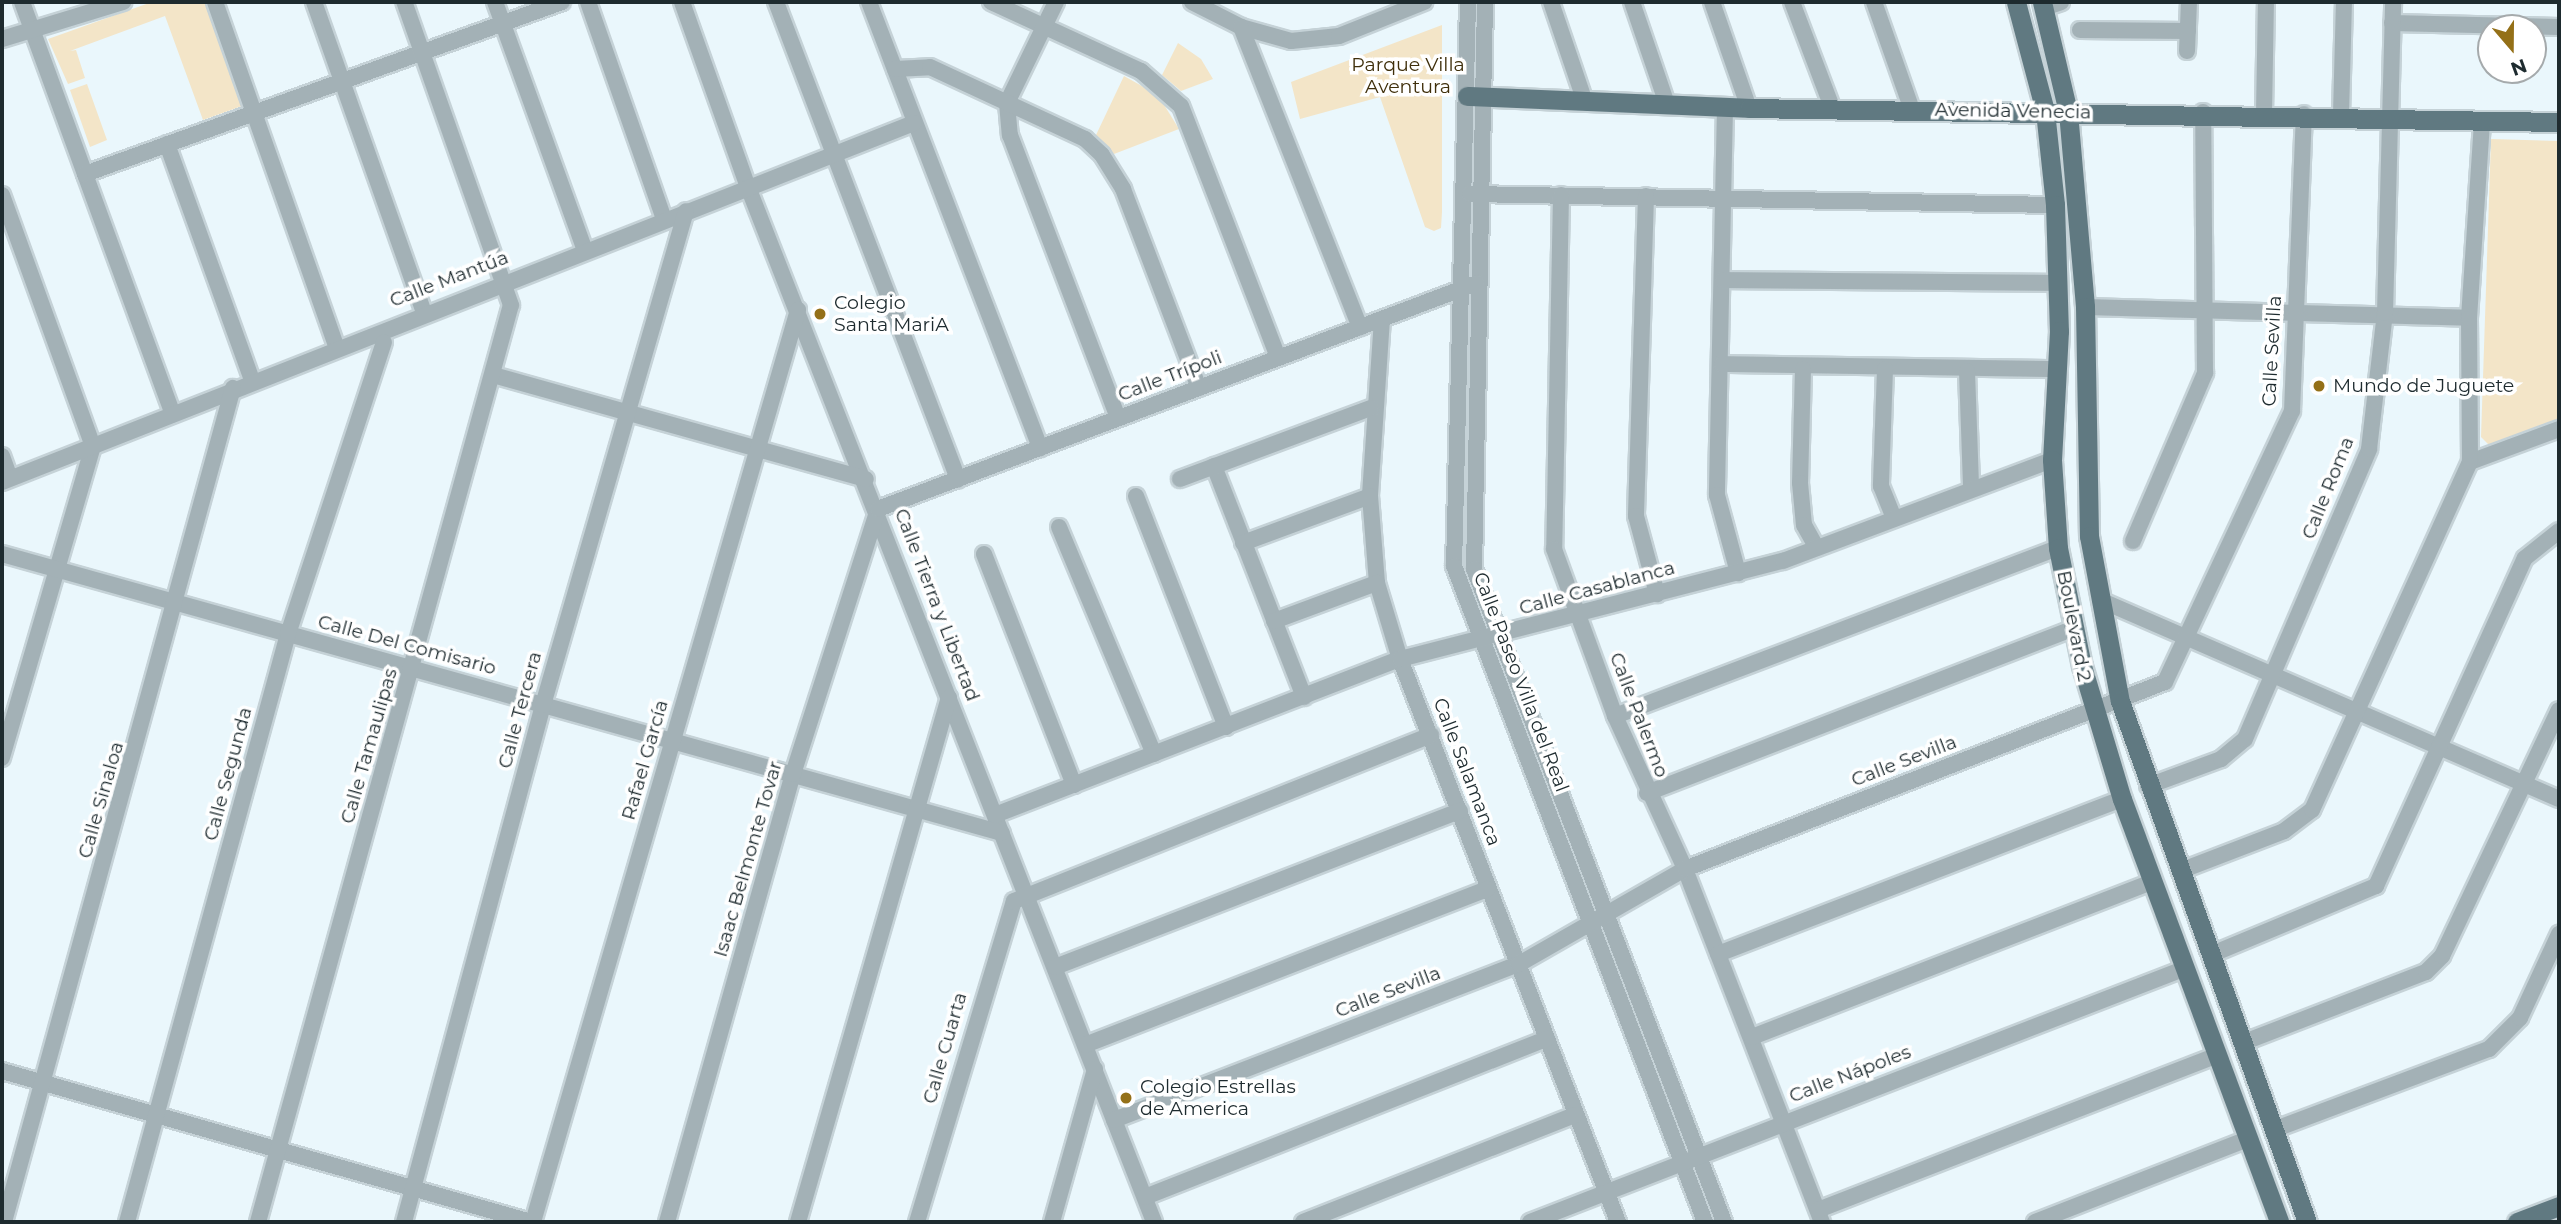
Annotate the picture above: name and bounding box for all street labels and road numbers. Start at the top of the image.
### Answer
street label: Avenida Venecia [1935,98,2091,124]
street label: Calle Mantúa [387,246,511,312]
street label: Calle Sevilla [2258,295,2286,407]
street label: Calle Trípoli [1115,346,1225,406]
street label: Calle Roma [2297,434,2359,542]
street label: Calle Tierra y Libertad [890,505,984,705]
street label: Calle Casablanca [1517,556,1677,620]
street label: Calle Paseo Villa del Real [1469,569,1573,795]
street label: Boulevard 2 [2052,569,2096,683]
street label: Calle Del Comisario [315,610,499,680]
street label: Calle Tercera [493,649,547,771]
street label: Calle Palermo [1605,649,1673,781]
street label: Calle Tamaulipas [336,666,402,826]
street label: Calle Salamanca [1428,695,1506,849]
street label: Rafael García [617,697,673,823]
street label: Calle Segunda [199,705,257,843]
street label: Calle Sevilla [1848,730,1960,792]
street label: Calle Sinaloa [73,739,129,861]
street label: Isaac Belmonte Tovar [709,758,787,960]
street label: Calle Sevilla [1332,961,1444,1023]
street label: Calle Cuarta [918,990,972,1106]
street label: Calle Nápoles [1786,1040,1914,1108]

